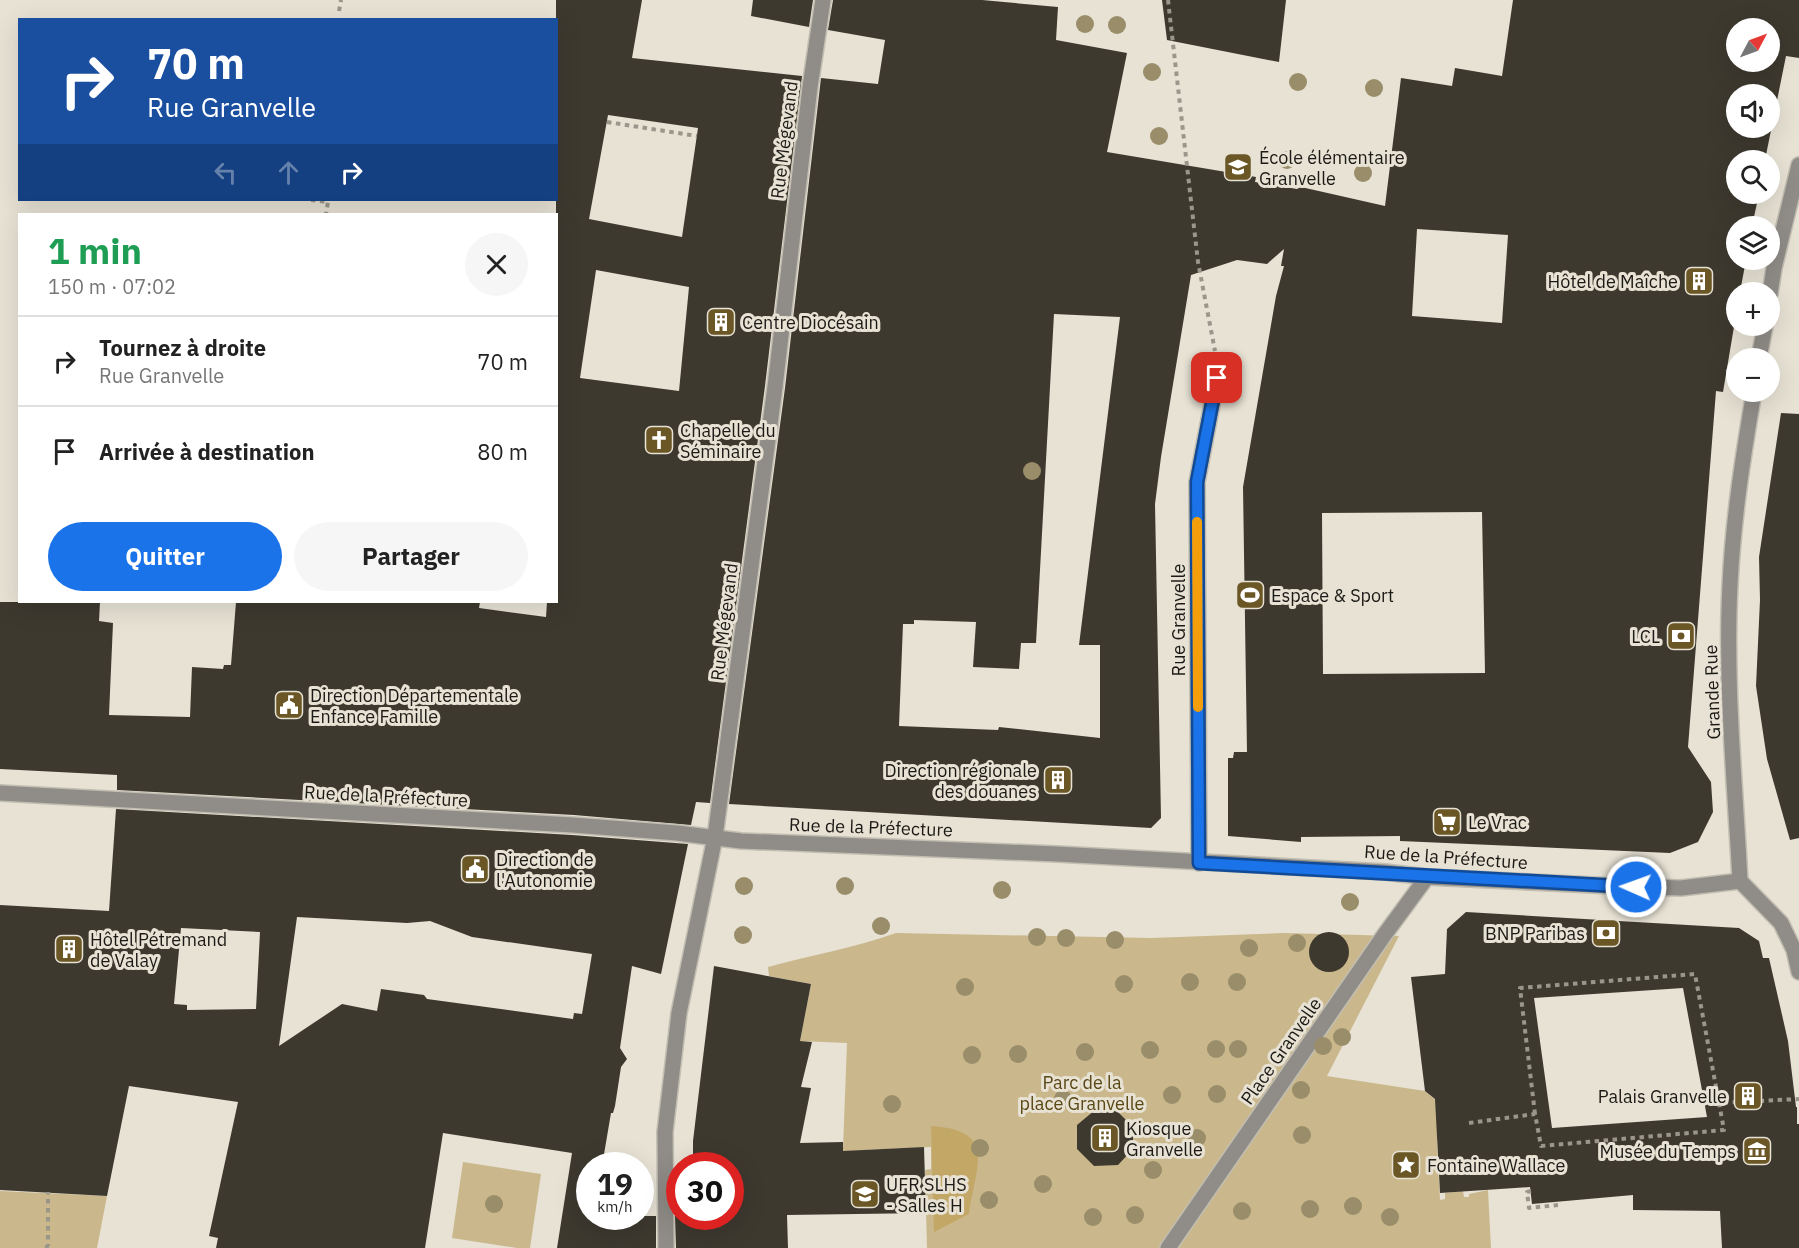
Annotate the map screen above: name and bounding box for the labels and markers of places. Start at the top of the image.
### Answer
place label: École élémentaire Granvelle [1259,146,1405,190]
school or university icon: École élémentaire Granvelle [1222,151,1254,183]
building icon: Hôtel de Maîche [1683,265,1715,297]
place label: Hôtel de Maîche [1547,270,1678,293]
building icon: Centre Diocésain [705,306,737,338]
place label: Centre Diocésain [742,311,879,334]
pin [1191,352,1242,403]
place label: Chapelle du Séminaire [680,419,776,463]
church icon: Chapelle du Séminaire [643,424,675,456]
sports icon: Espace & Sport [1234,579,1266,611]
place label: Espace & Sport [1271,584,1394,607]
bank icon: LCL [1665,620,1697,652]
place label: LCL [1631,625,1660,648]
place label: Direction Départementale Enfance Famille [310,684,519,728]
public building icon: Direction Départementale Enfance Famille [273,689,305,721]
place label: Direction régionale des douanes [885,759,1037,803]
building icon: Direction régionale des douanes [1042,764,1074,796]
supermarket icon: Le Vrac [1431,806,1463,838]
place label: Le Vrac [1468,811,1527,834]
place label: Direction de l'Autonomie [496,848,594,892]
public building icon: Direction de l'Autonomie [459,853,491,885]
bank icon: BNP Paribas [1590,917,1622,949]
place label: BNP Paribas [1485,922,1585,945]
place label: Hôtel Pétremand de Valay [90,928,227,972]
building icon: Hôtel Pétremand de Valay [53,933,85,965]
building icon: Palais Granvelle [1732,1080,1764,1112]
place label: Palais Granvelle [1598,1085,1727,1108]
place label: Kiosque Granvelle [1126,1117,1203,1161]
building icon: Kiosque Granvelle [1089,1122,1121,1154]
museum icon: Musée du Temps [1741,1135,1773,1167]
place label: Musée du Temps [1600,1140,1736,1163]
place icon: Fontaine Wallace [1390,1149,1422,1181]
place label: Fontaine Wallace [1427,1154,1565,1177]
place label: UFR SLHS - Salles H [886,1173,967,1217]
school or university icon: UFR SLHS - Salles H [849,1178,881,1210]

